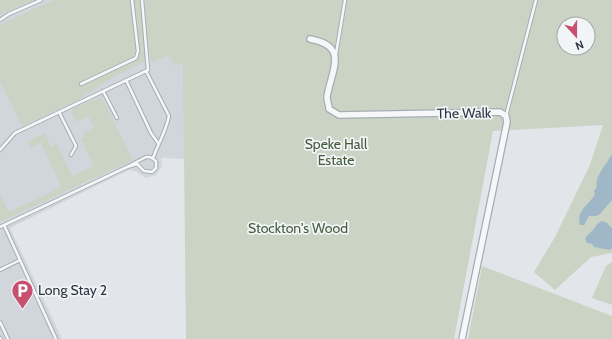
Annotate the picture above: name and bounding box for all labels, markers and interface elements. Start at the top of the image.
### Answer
north arrow [556,16,596,56]
text: N [573,37,586,53]
street label: The Walk [437,104,492,122]
park label: Speke Hall Estate [305,135,368,169]
park label: Stockton's Wood [248,219,348,237]
parking icon: Long Stay 2 [10,277,36,310]
place label: Long Stay 2 [38,281,107,299]

